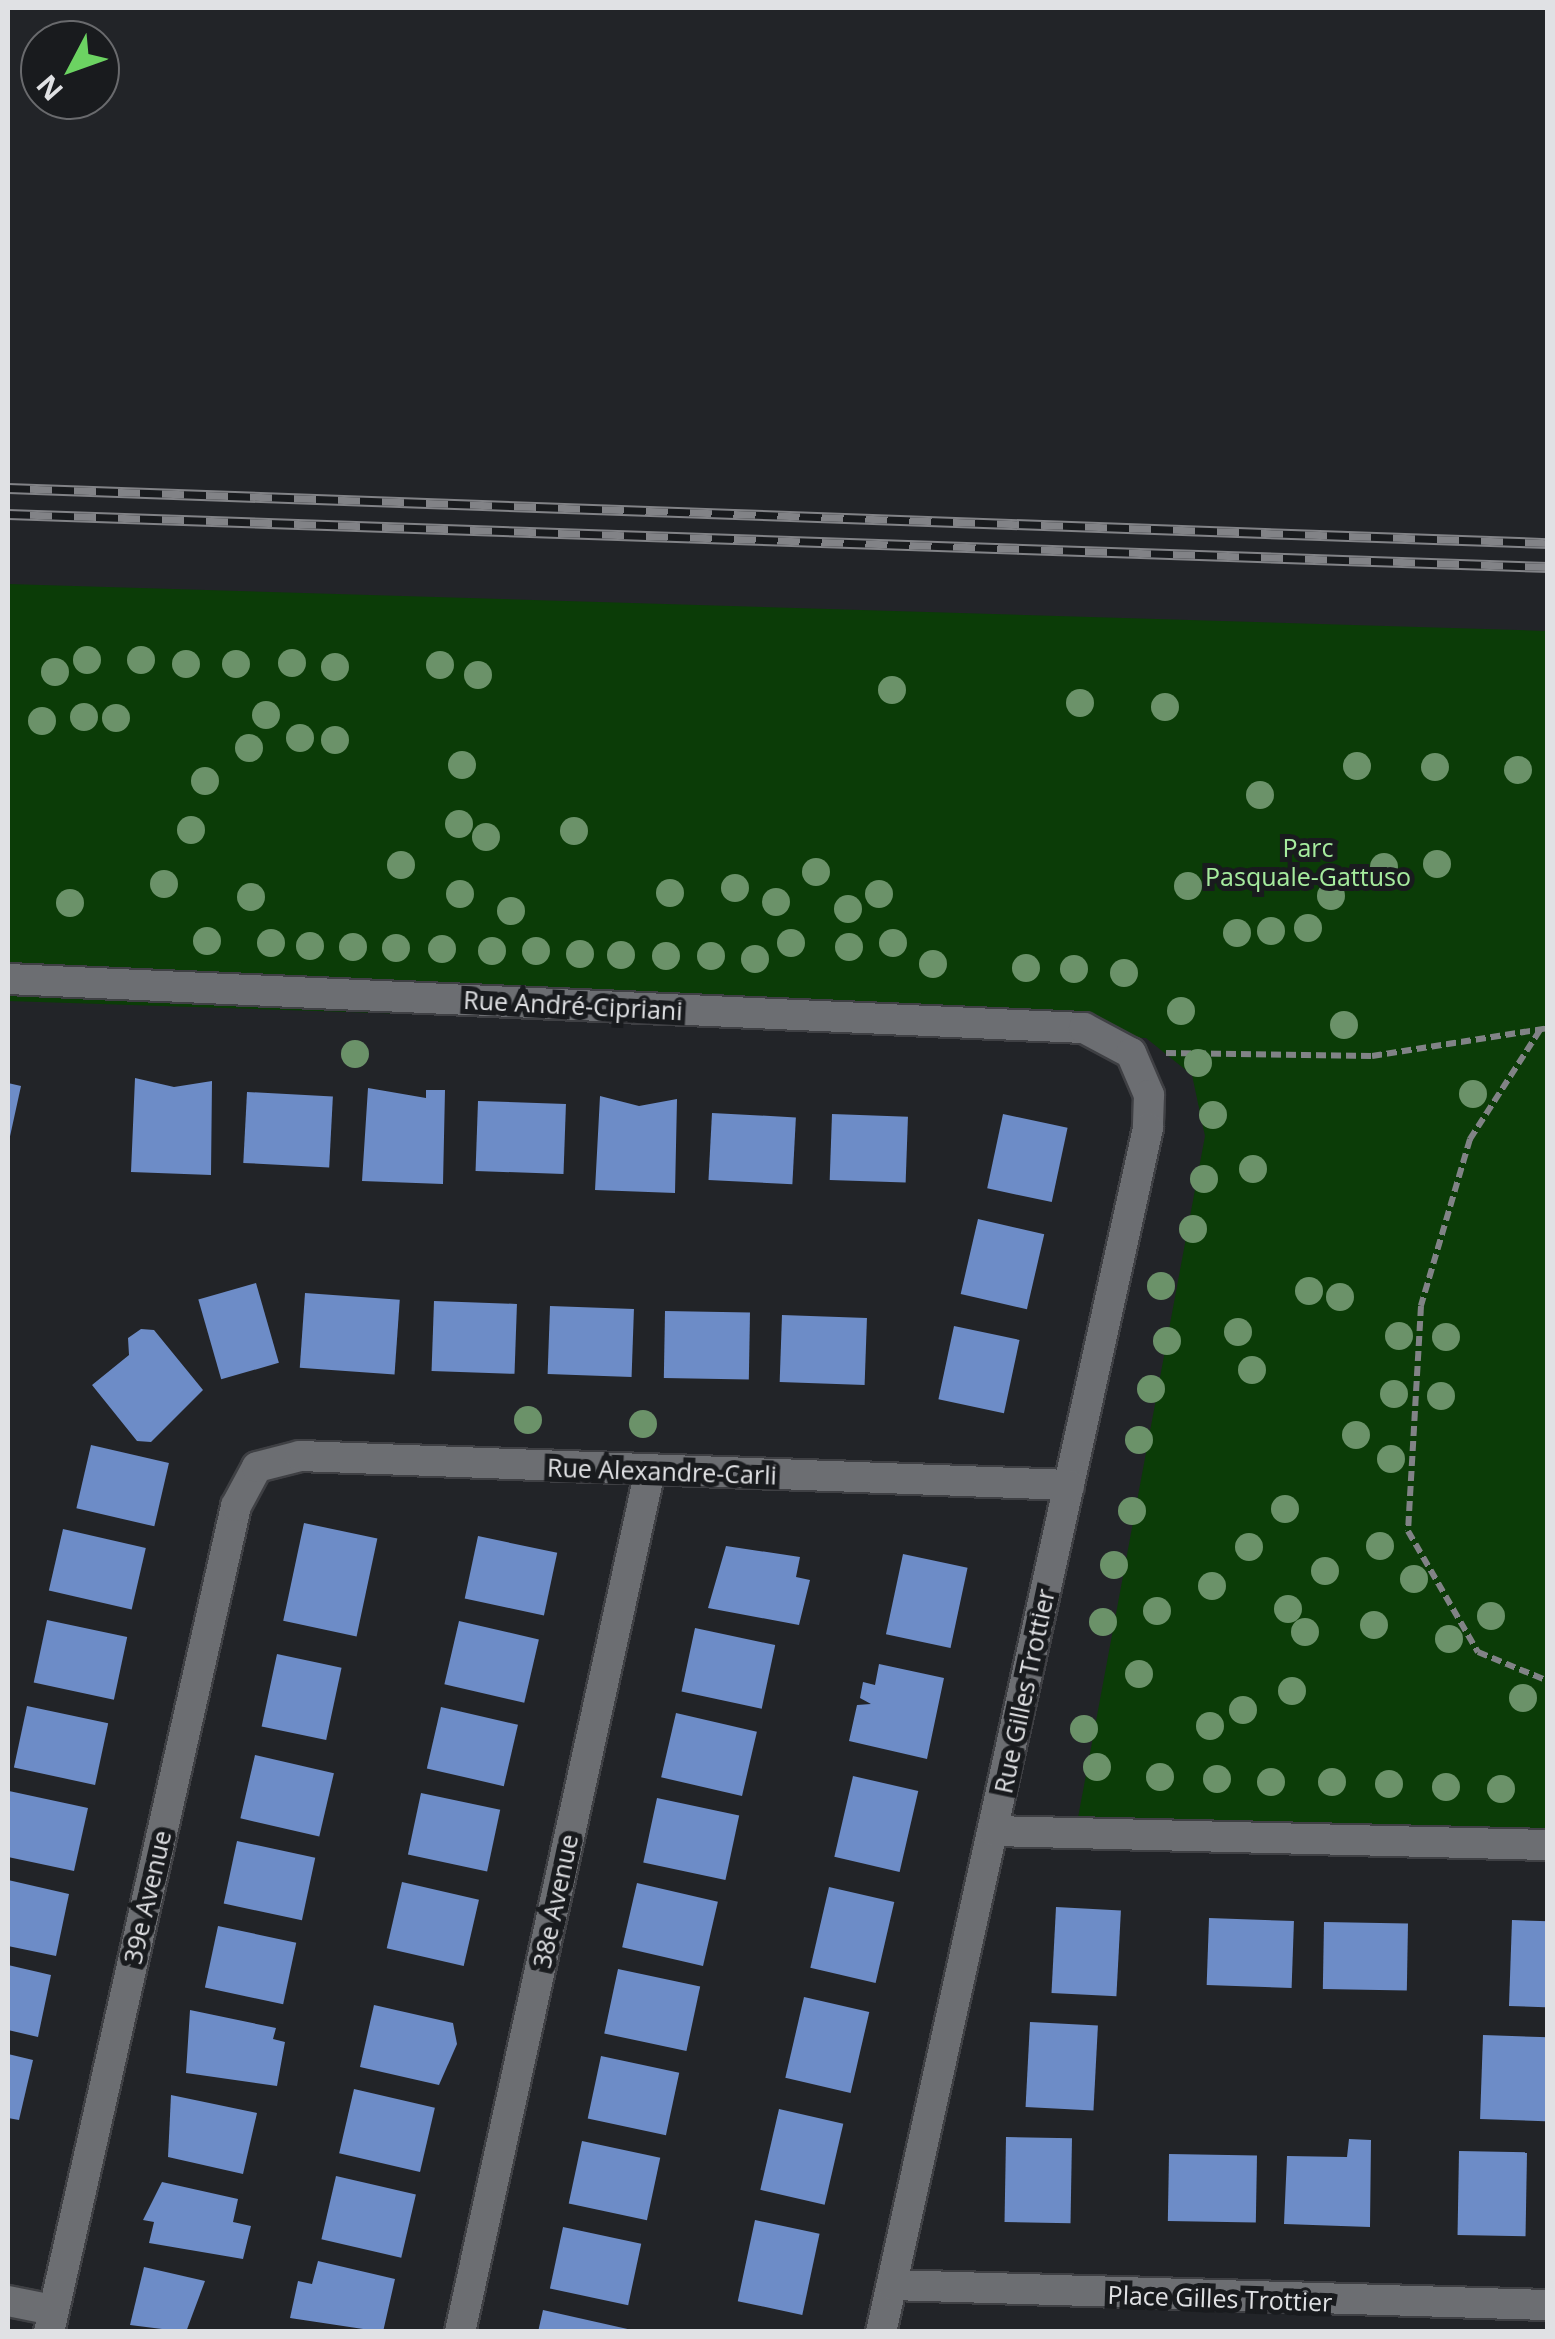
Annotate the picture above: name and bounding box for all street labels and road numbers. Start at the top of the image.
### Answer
street label: Rue André-Cipriani [463,984,683,1026]
street label: Rue Alexandre-Carli [547,1452,777,1490]
street label: Rue Gilles Trottier [988,1586,1060,1796]
street label: 39e Avenue [117,1827,177,1967]
street label: 38e Avenue [526,1831,584,1971]
street label: Place Gilles Trottier [1107,2279,1333,2317]

